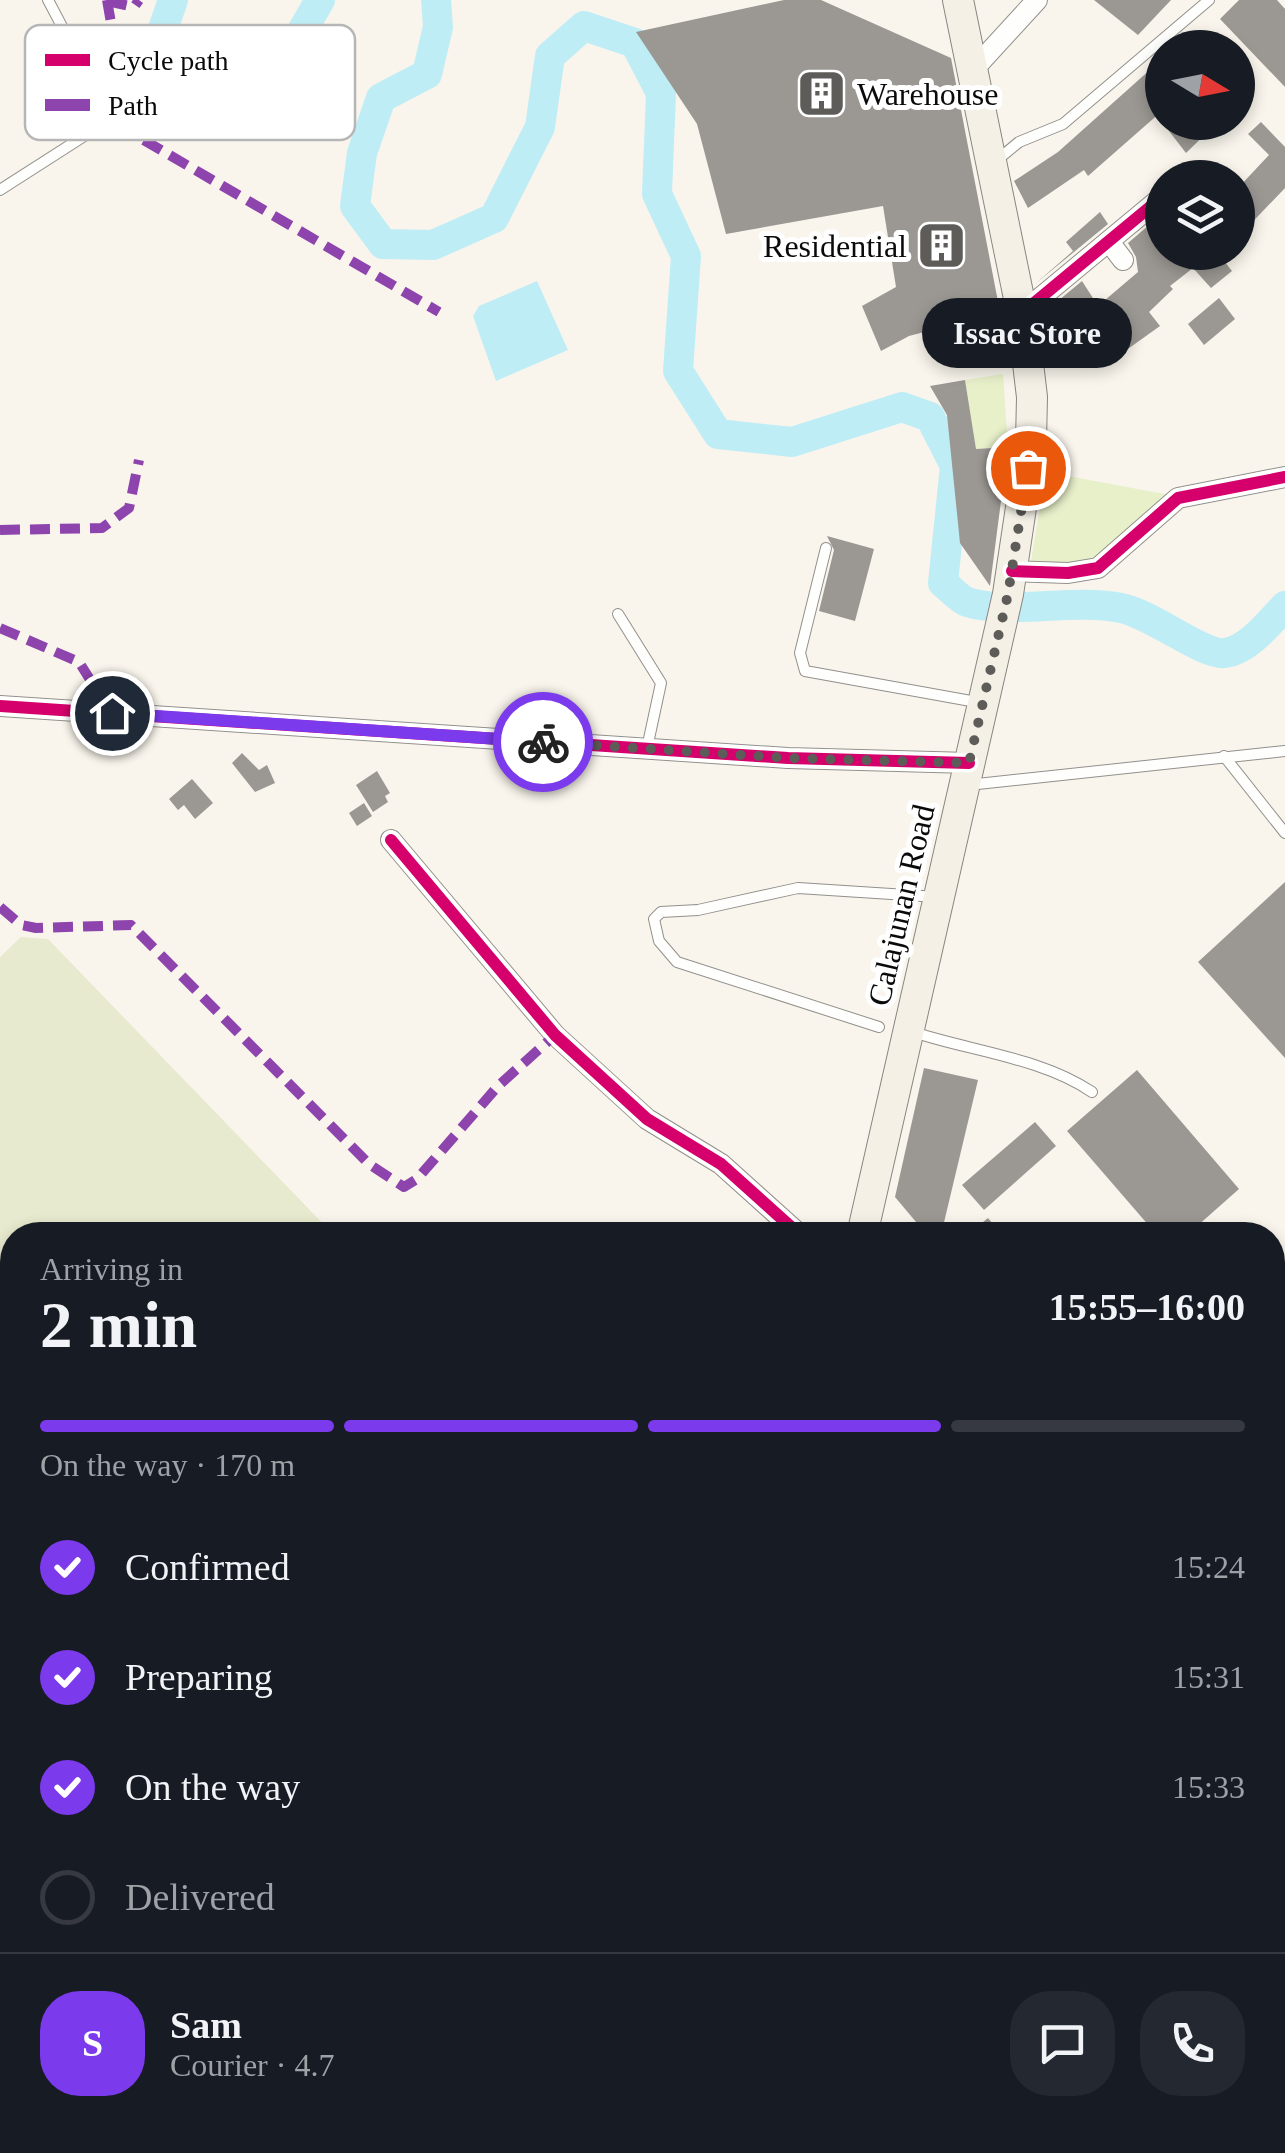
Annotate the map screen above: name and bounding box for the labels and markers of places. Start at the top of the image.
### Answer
building icon: Warehouse [796,68,848,120]
place label: Warehouse [857,76,998,112]
building icon: Residential [916,220,968,272]
place label: Residential [763,228,907,264]
callout: Issac Store [923,298,1133,368]
pin [986,426,1071,511]
pin [70,671,155,756]

